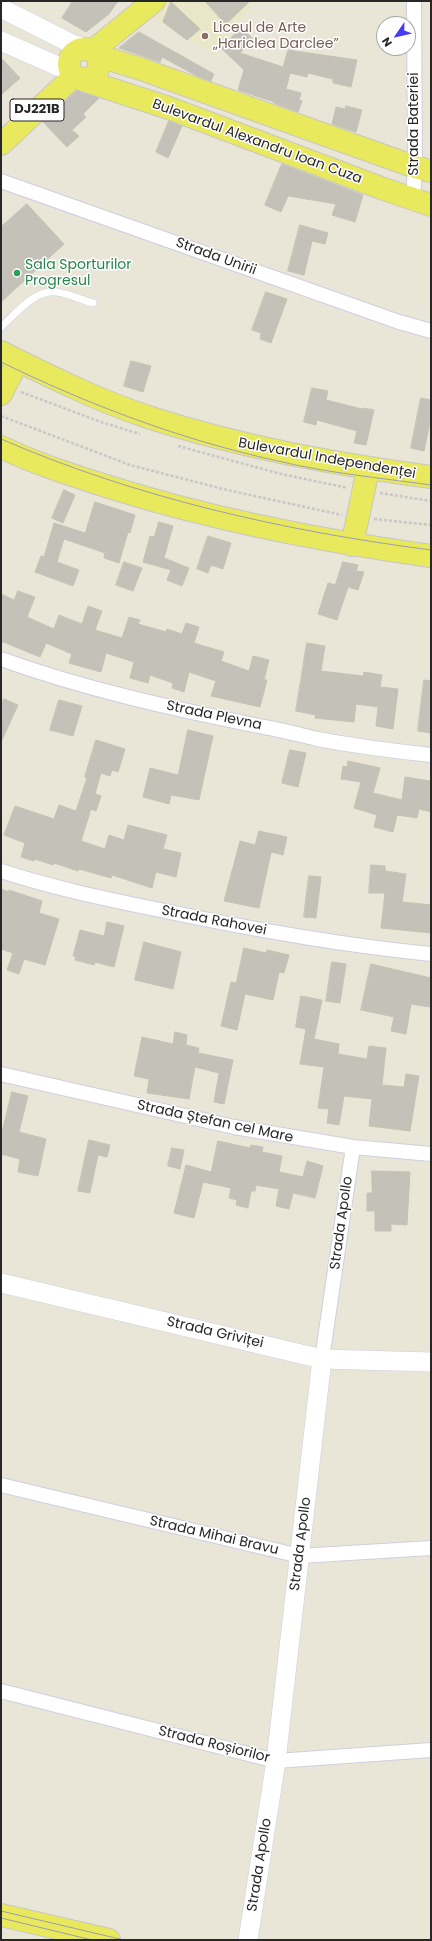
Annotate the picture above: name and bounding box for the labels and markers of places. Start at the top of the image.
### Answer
place label: Liceul de Arte „Hariclea Darclee” [213,20,339,52]
marker: Liceul de Arte „Hariclea Darclee” [200,31,210,41]
place label: Sala Sporturilor Progresul [25,257,132,290]
marker: Sala Sporturilor Progresul [12,268,22,278]

